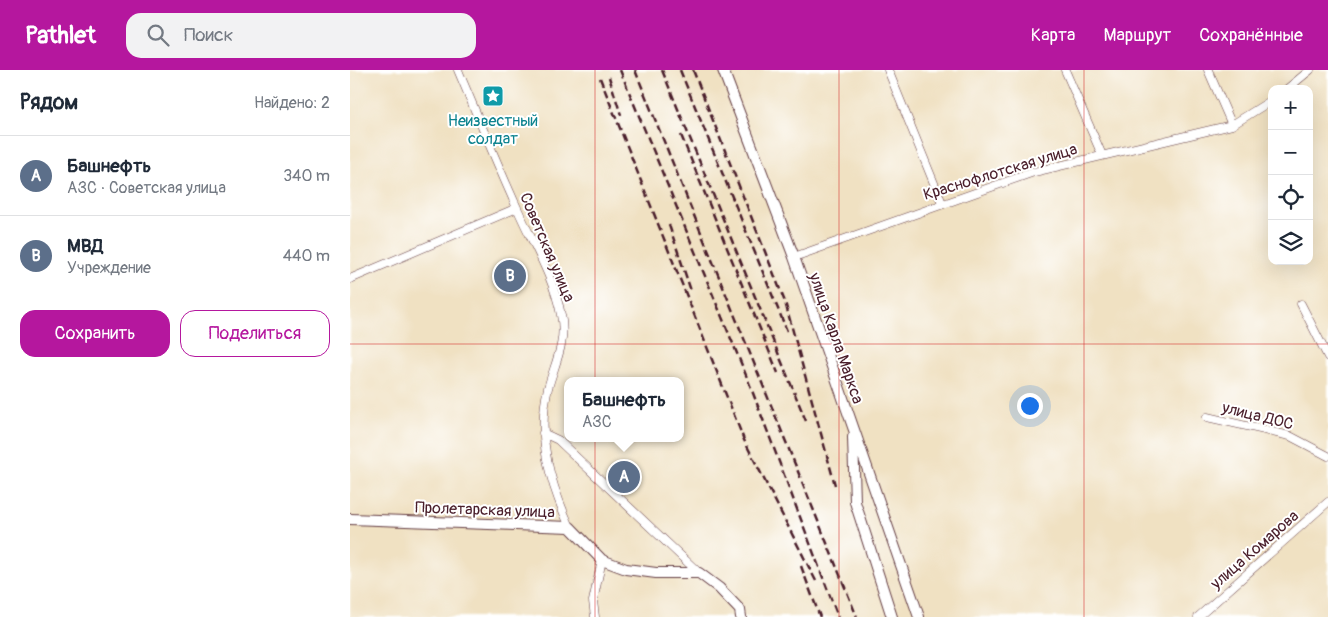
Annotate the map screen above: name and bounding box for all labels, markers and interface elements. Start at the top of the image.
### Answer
search box [126,13,476,58]
text: Pathlet [25,21,96,50]
icon: search [144,21,172,49]
text: Поиск [184,23,233,47]
text: Карта [1031,24,1075,47]
text: Маршрут [1103,24,1171,47]
text: Сохранённые [1199,24,1303,47]
place icon: Неизвестный солдат [481,84,505,108]
map controls [1268,85,1313,265]
button: + [1268,85,1313,130]
text: Рядом [20,89,78,116]
text: Найдено: 2 [254,93,330,113]
place label: Неизвестный солдат [448,111,538,149]
button: − [1268,130,1313,175]
street label: Краснофлотская улица [921,139,1080,205]
text: Башнефть [67,154,151,178]
text: A [31,166,41,186]
text: 340 m [283,166,330,186]
button: locate [1268,175,1313,220]
text: АЗС · Советская улица [67,178,226,198]
street label: Советская улица [515,190,579,305]
button: layers [1268,220,1313,265]
text: МВД [67,234,103,258]
text: B [31,246,41,266]
text: 440 m [283,246,330,266]
pin: B [494,257,526,295]
text: Учреждение [67,258,151,278]
street label: улица Карла Маркса [804,269,868,406]
button: Сохранить [20,310,170,357]
button: Поделиться [180,310,330,357]
popup [564,377,684,442]
text: Башнефть [582,388,666,412]
your location [1017,393,1043,419]
street label: улица ДОС [1219,397,1296,435]
text: АЗС [582,412,612,432]
pin: A [608,458,640,496]
street label: Пролетарская улица [415,498,555,522]
street label: улица Комарова [1206,506,1303,594]

